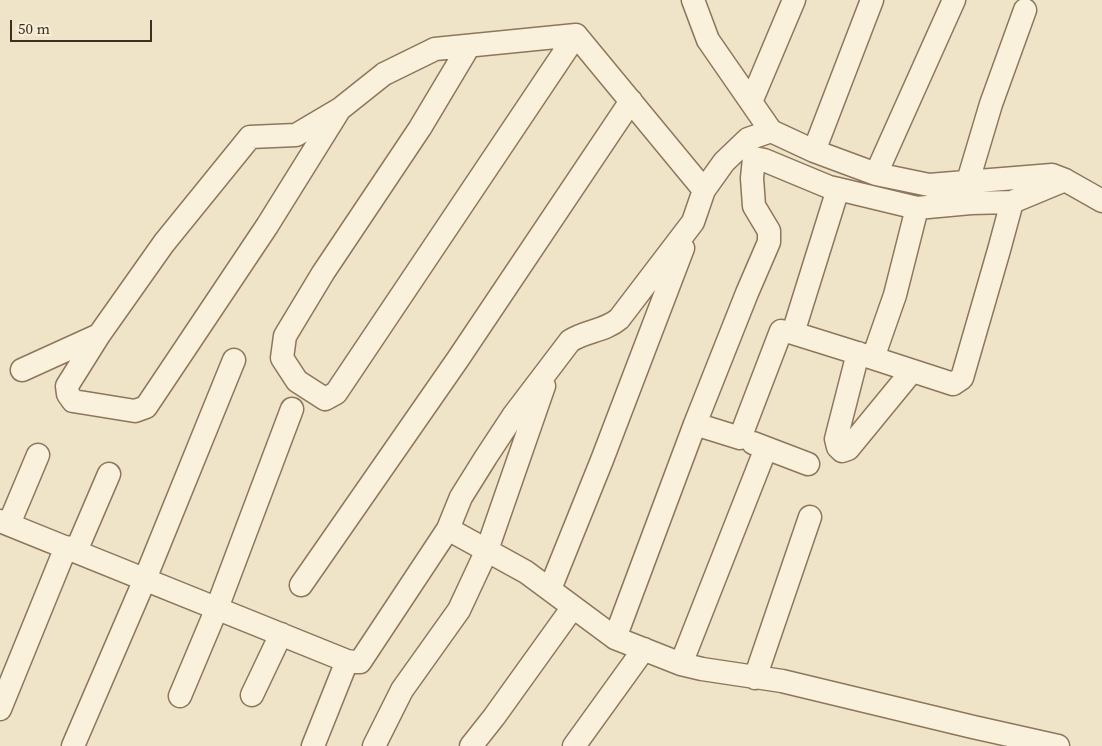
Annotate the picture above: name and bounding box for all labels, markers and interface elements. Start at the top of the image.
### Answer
scale bar [12,10,155,42]
text: 50 m [18,18,50,39]

